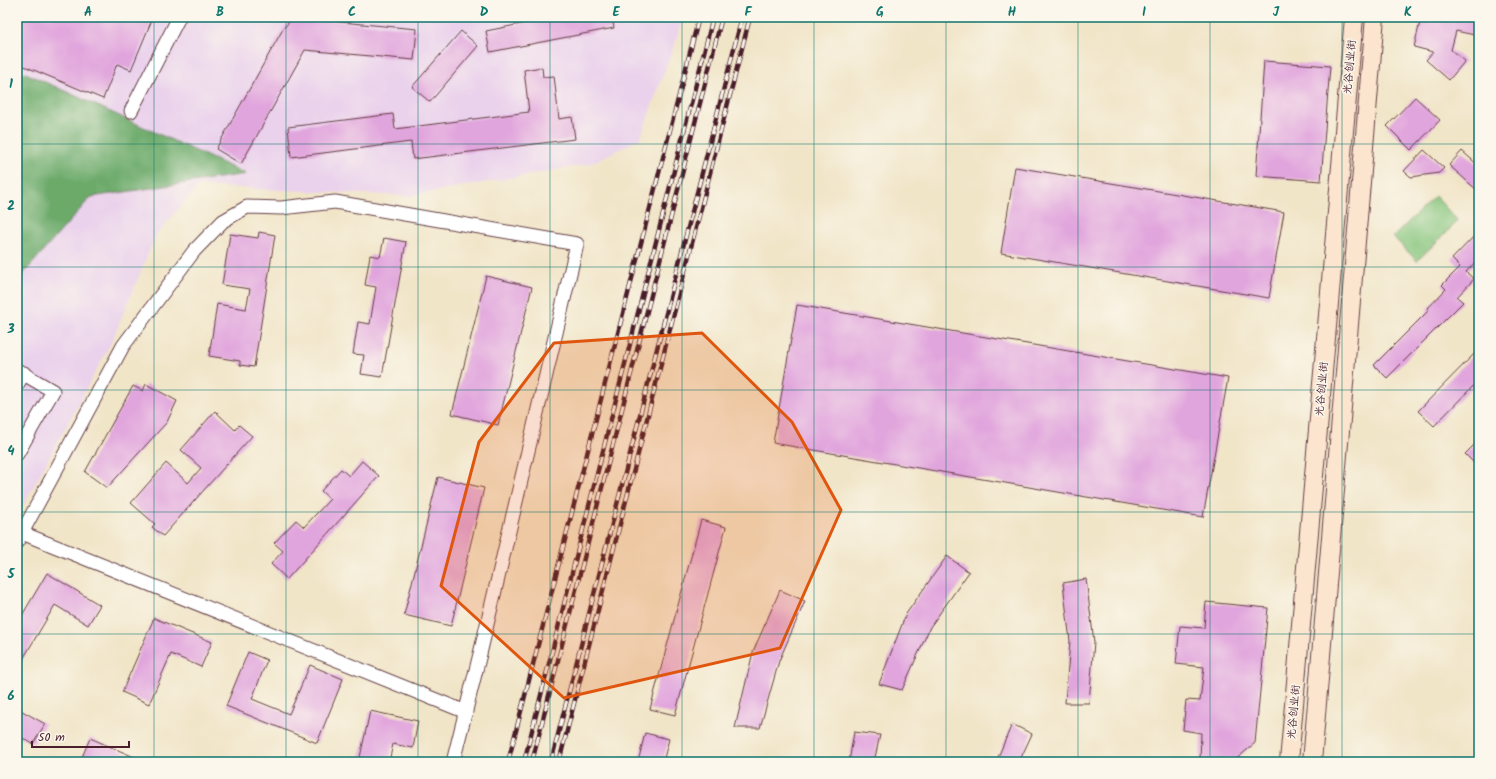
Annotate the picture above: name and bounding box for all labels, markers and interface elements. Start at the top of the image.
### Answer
text: A [84,2,92,23]
text: B [216,2,224,23]
text: C [348,2,356,23]
text: D [480,2,489,23]
text: E [612,2,620,23]
text: F [744,2,752,23]
text: G [876,2,884,23]
text: H [1008,2,1017,23]
text: I [1142,2,1146,23]
text: J [1273,2,1280,23]
text: K [1404,2,1412,23]
street label: 光谷创业街 [1339,38,1361,95]
text: 1 [9,74,13,95]
text: 2 [7,196,15,217]
text: 3 [6,319,15,340]
street label: 光谷创业街 [1311,360,1333,417]
text: 4 [7,441,15,462]
text: 5 [7,564,16,585]
street label: 光谷创业街 [1283,683,1305,740]
text: 6 [7,686,15,707]
scale bar [32,723,129,749]
text: 50 m [38,728,65,747]

